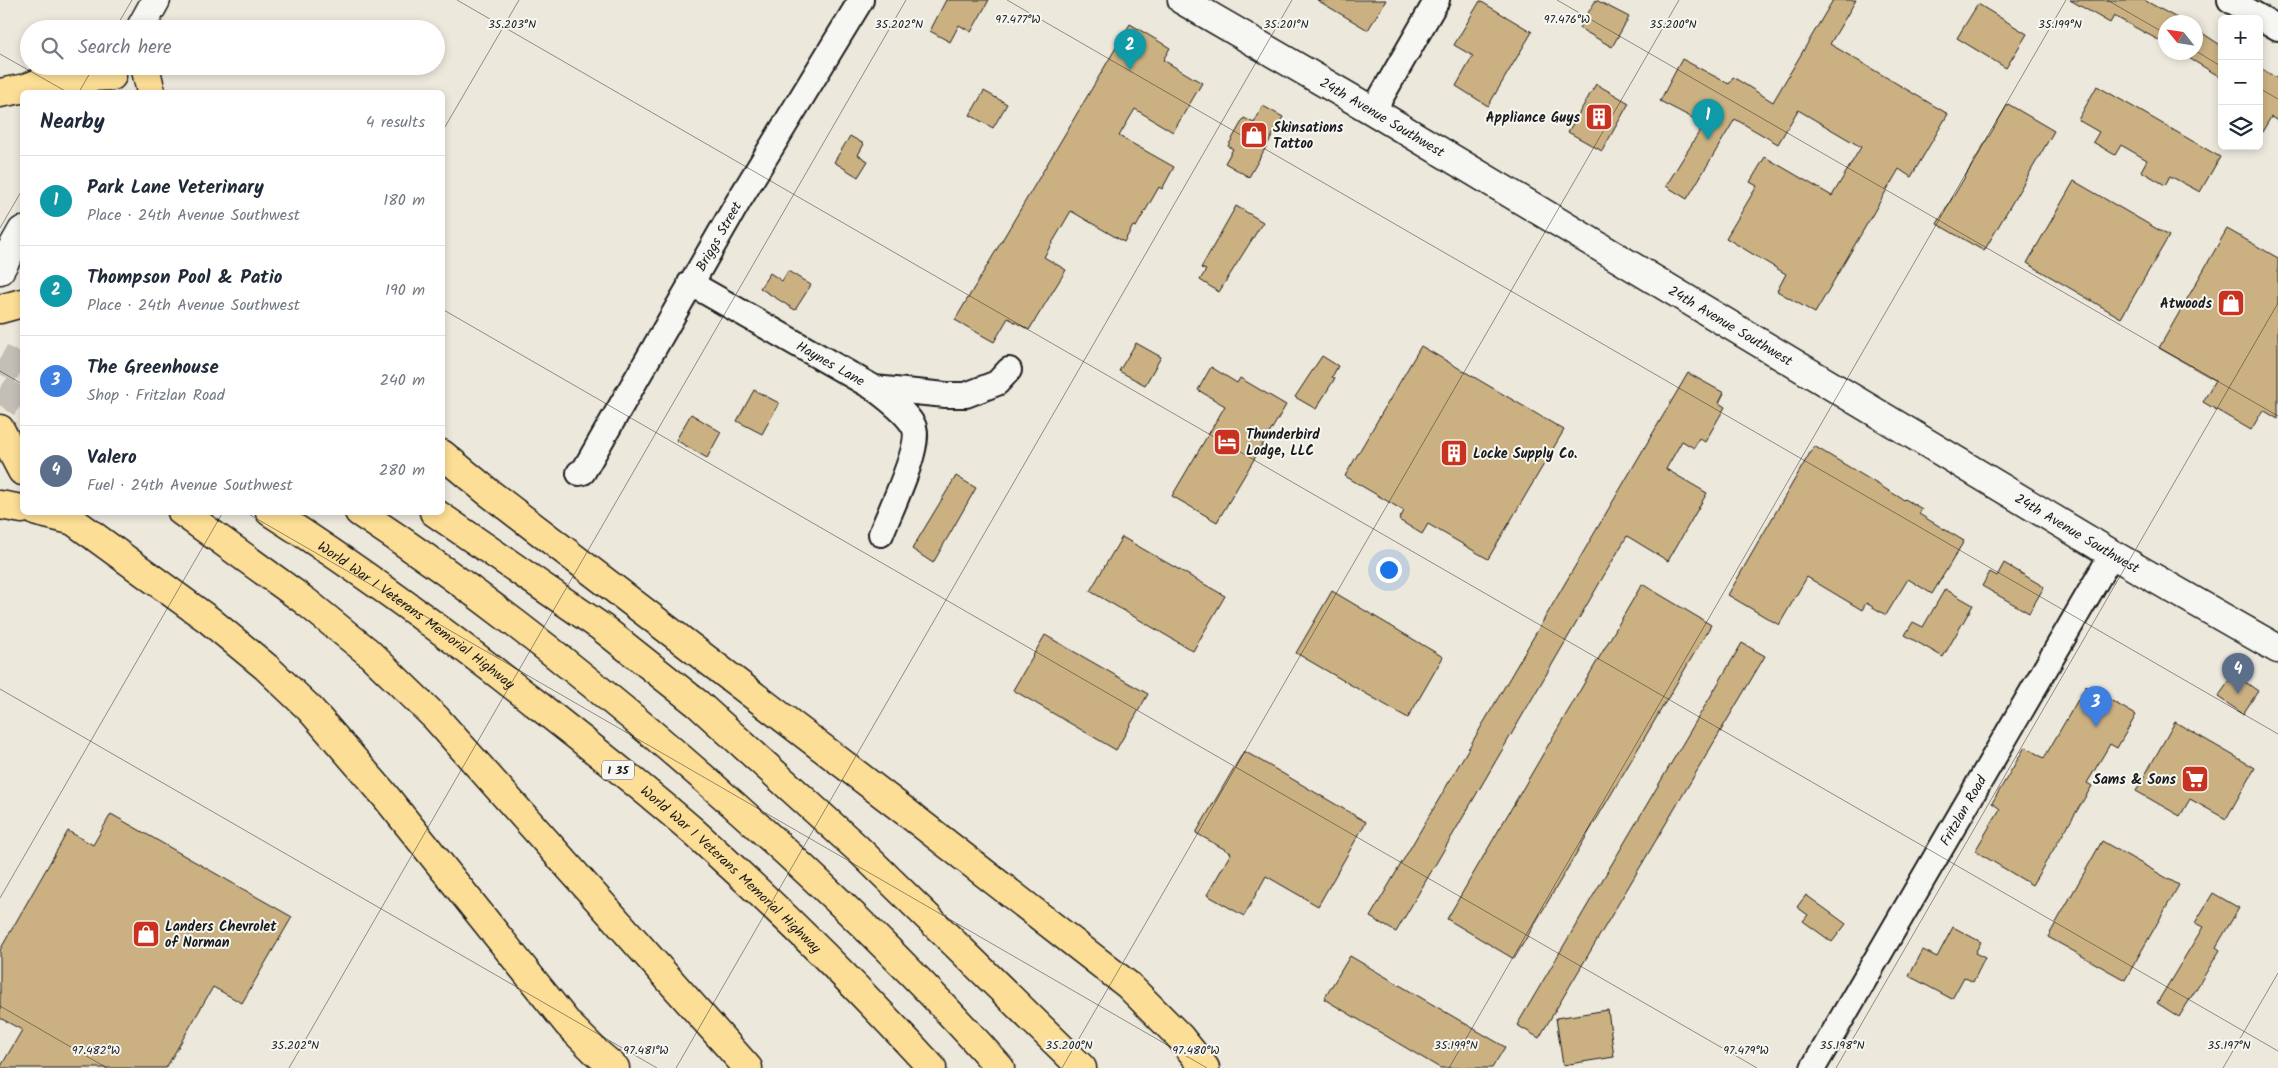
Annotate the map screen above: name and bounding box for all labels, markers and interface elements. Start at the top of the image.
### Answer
text: 97.477°W [995,10,1041,29]
text: 97.476°W [1544,10,1590,29]
text: 35.203°N [488,15,536,34]
text: 35.202°N [875,15,923,34]
text: 35.201°N [1263,15,1309,34]
text: 35.200°N [1649,15,1697,34]
text: 35.199°N [2038,15,2082,34]
north arrow [2158,15,2203,60]
map controls [2218,15,2263,150]
button: + [2218,15,2263,60]
search box [20,20,445,75]
pin: 2 [1114,29,1146,70]
text: Search here [78,33,172,63]
icon: search [38,34,66,62]
button: − [2218,60,2263,105]
street label: 24th Avenue Southwest [1315,72,1449,164]
pin: 1 [1692,99,1724,140]
building icon: Appliance Guys [1584,102,1614,132]
button: layers [2218,105,2263,150]
text: Nearby [40,106,105,139]
place label: Appliance Guys [1486,107,1580,129]
text: 4 results [366,110,425,135]
place label: Skinsations Tattoo [1273,117,1344,155]
shop icon: Skinsations Tattoo [1239,120,1269,150]
text: Park Lane Veterinary [87,173,264,203]
text: 1 [54,188,58,213]
text: 180 m [383,188,425,213]
street label: Briggs Street [690,197,748,276]
text: Place · 24th Avenue Southwest [87,203,300,228]
text: Thompson Pool & Patio [87,263,283,293]
text: 2 [51,278,61,303]
text: 190 m [385,278,425,303]
street label: 24th Avenue Southwest [1664,280,1797,373]
shop icon: Atwoods [2216,288,2246,318]
text: Place · 24th Avenue Southwest [87,293,300,318]
place label: Atwoods [2160,293,2212,315]
street label: Haynes Lane [792,336,869,393]
text: The Greenhouse [87,353,219,383]
text: 3 [52,368,60,393]
text: 240 m [380,368,425,393]
text: Shop · Fritzlan Road [87,383,225,408]
place label: Thunderbird Lodge, LLC [1246,424,1320,462]
hotel icon: Thunderbird Lodge, LLC [1212,427,1242,457]
building icon: Locke Supply Co. [1439,438,1469,468]
text: Valero [87,443,137,473]
place label: Locke Supply Co. [1473,443,1577,465]
text: 4 [52,458,60,483]
text: 280 m [379,458,425,483]
text: Fuel · 24th Avenue Southwest [87,473,293,498]
street label: 24th Avenue Southwest [2010,488,2144,580]
street label: World War I Veterans Memorial Highway [313,536,519,695]
your location [1376,557,1402,583]
pin: 4 [2222,653,2254,694]
pin: 3 [2080,686,2112,727]
road number: I 35 [602,760,634,780]
supermarket icon: Sams & Sons [2180,764,2210,794]
place label: Sams & Sons [2093,769,2176,791]
street label: Fritzlan Road [1935,771,1993,850]
street label: World War I Veterans Memorial Highway [635,781,826,959]
place label: Landers Chevrolet of Norman [165,916,277,954]
shop icon: Landers Chevrolet of Norman [131,919,161,949]
text: 35.202°N [271,1036,319,1055]
text: 35.200°N [1045,1036,1093,1055]
text: 35.199°N [1434,1036,1478,1055]
text: 35.198°N [1819,1036,1865,1055]
text: 35.197°N [2207,1036,2251,1055]
text: 97.482°W [72,1041,120,1060]
text: 97.481°W [623,1041,669,1060]
text: 97.480°W [1172,1041,1220,1060]
text: 97.479°W [1723,1041,1769,1060]

